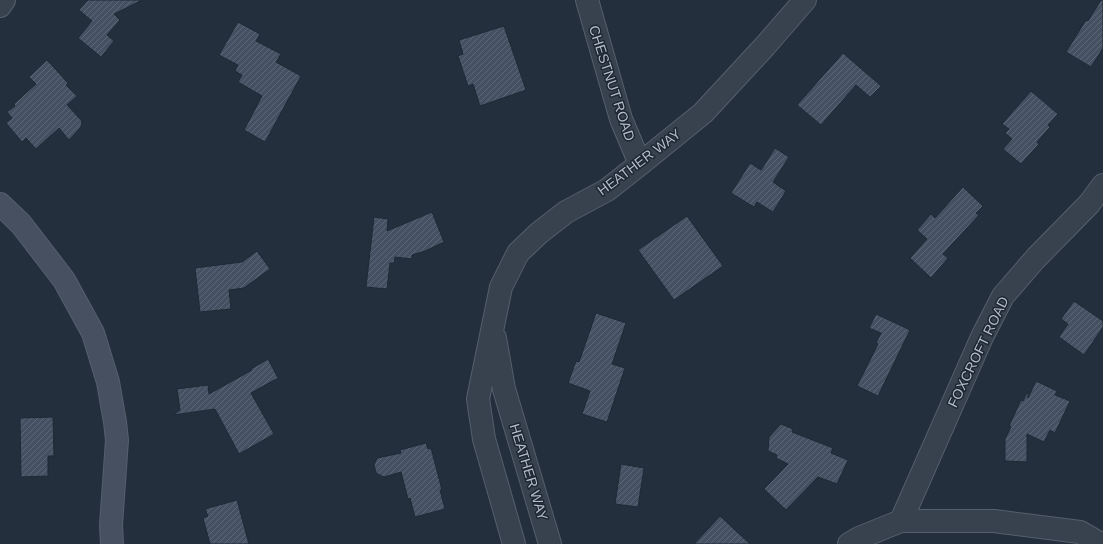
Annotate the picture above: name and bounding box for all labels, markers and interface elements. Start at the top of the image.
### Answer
street label: CHESTNUT ROAD [586,23,638,143]
street label: HEATHER WAY [594,125,684,199]
street label: FOXCROFT ROAD [944,294,1012,410]
street label: HEATHER WAY [507,422,551,523]

